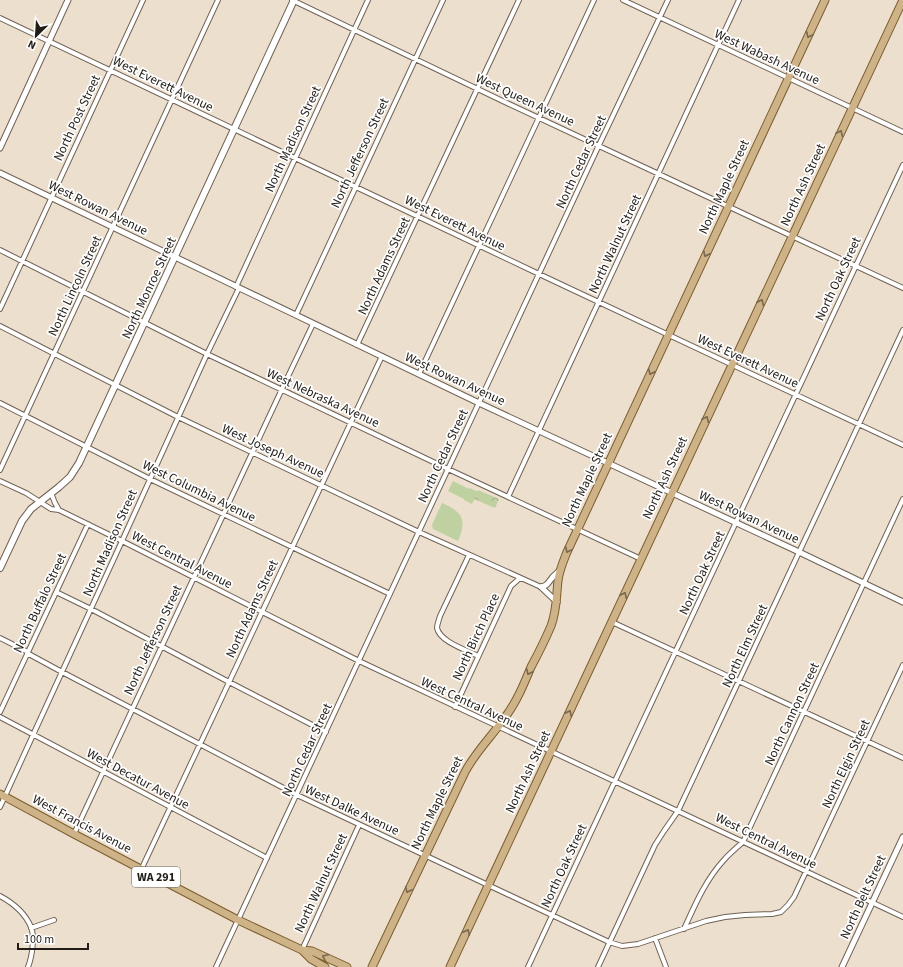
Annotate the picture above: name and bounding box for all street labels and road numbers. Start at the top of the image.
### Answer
street label: West Wabash Avenue [711,25,823,89]
street label: West Everett Avenue [110,52,216,116]
street label: West Queen Avenue [473,69,577,131]
street label: North Post Street [49,72,105,164]
street label: North Madison Street [260,82,326,195]
street label: North Jefferson Street [327,94,394,211]
street label: North Cedar Street [551,112,611,212]
street label: North Maple Street [694,136,754,237]
street label: North Ash Street [776,140,830,229]
street label: West Rowan Avenue [45,176,151,240]
street label: West Everett Avenue [402,191,508,255]
street label: North Walnut Street [584,191,646,297]
street label: North Adams Street [353,214,415,318]
street label: North Lincoln Street [44,232,106,339]
street label: North Monroe Street [117,233,181,342]
street label: North Oak Street [811,233,866,324]
street label: West Everett Avenue [694,330,802,392]
street label: West Rowan Avenue [402,348,508,410]
street label: West Nebraska Avenue [264,364,382,432]
street label: North Cedar Street [413,406,473,506]
street label: West Joseph Avenue [219,419,327,483]
street label: North Maple Street [557,429,617,530]
street label: North Ash Street [638,433,692,522]
street label: West Columbia Avenue [139,456,259,526]
street label: North Madison Street [78,486,142,599]
street label: West Rowan Avenue [696,486,802,548]
street label: West Central Avenue [128,527,236,593]
street label: North Oak Street [675,527,730,618]
street label: North Buffalo Street [9,550,71,656]
street label: North Adams Street [221,557,283,661]
street label: North Jefferson Street [120,581,187,698]
street label: North Birch Place [448,591,504,683]
street label: North Elm Street [718,601,772,691]
street label: North Cannon Street [760,659,824,768]
street label: West Central Avenue [418,672,526,736]
street label: North Cedar Street [277,700,337,800]
street label: North Elgin Street [818,716,875,811]
street label: North Ash Street [501,727,555,816]
street label: West Decatur Avenue [83,744,193,814]
street label: North Maple Street [407,753,468,853]
street label: West Dalke Avenue [302,780,402,840]
street label: West Francis Avenue [29,790,135,858]
street label: West Central Avenue [712,809,820,873]
street label: North Oak Street [537,820,592,911]
street label: North Walnut Street [290,830,352,936]
street label: North Belt Street [836,851,891,942]
road number: WA 291 [132,867,180,887]

